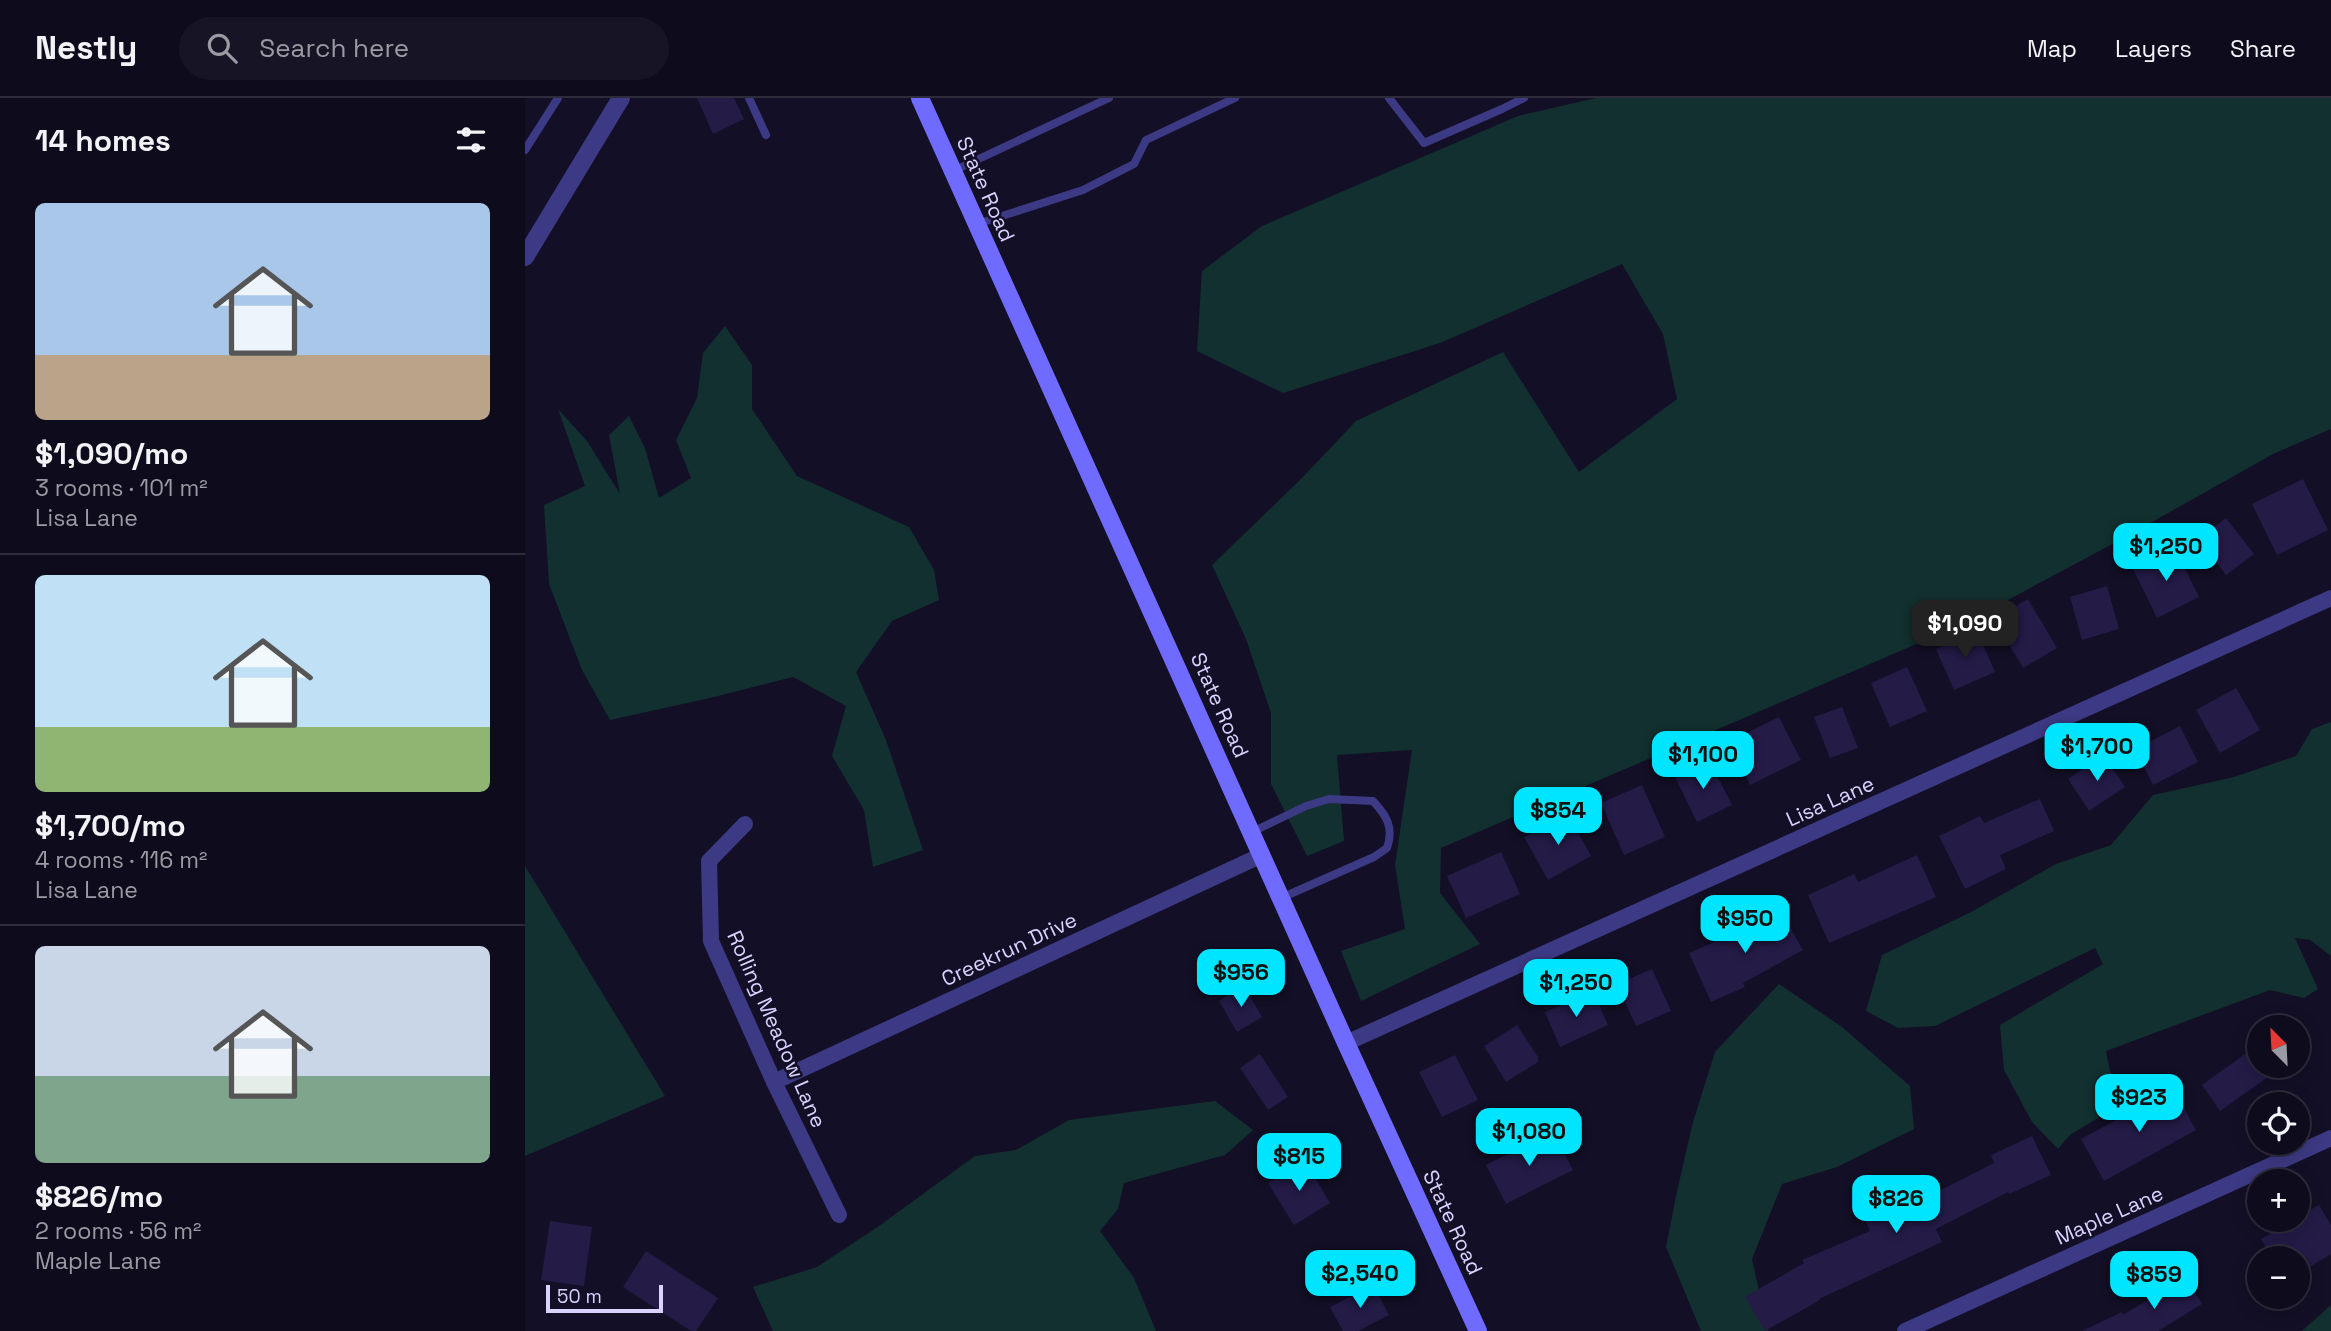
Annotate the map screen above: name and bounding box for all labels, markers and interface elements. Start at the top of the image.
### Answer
search box [179,17,669,80]
text: Nestly [35,27,137,69]
icon: search [203,29,241,67]
text: Search here [259,31,409,65]
text: Map [2027,33,2077,64]
text: Layers [2115,33,2192,64]
text: Share [2230,33,2296,64]
text: 14 homes [35,121,171,160]
icon: filters [452,121,490,159]
street label: State Road [951,132,1021,246]
icon: home [200,248,326,374]
text: $1,090/mo [35,434,188,473]
text: 3 rooms · 101 m² [35,473,208,503]
text: Lisa Lane [35,503,138,533]
pin: $1,250 [2109,524,2223,583]
text: $1,250 [2129,531,2203,561]
pin: $1,090 [1908,601,2022,660]
text: $1,090 [1928,608,2002,638]
icon: home [200,620,326,746]
street label: State Road [1185,648,1255,762]
pin: $1,700 [2040,724,2154,783]
text: $1,700 [2061,731,2133,761]
pin: $1,100 [1646,732,1760,791]
text: $1,100 [1668,739,1738,769]
street label: Lisa Lane [1782,770,1878,832]
pin: $854 [1517,788,1599,847]
text: $854 [1530,795,1586,825]
text: $1,700/mo [35,806,186,845]
text: 4 rooms · 116 m² [35,845,207,875]
text: Lisa Lane [35,875,138,905]
pin: $950 [1704,896,1786,955]
text: $950 [1717,903,1773,933]
street label: Creekrun Drive [937,906,1081,992]
street label: Rolling Meadow Lane [721,926,833,1132]
pin: $956 [1200,950,1282,1009]
text: $956 [1213,957,1269,987]
pin: $1,250 [1519,960,1633,1019]
text: $1,250 [1539,967,1613,997]
icon: home [200,991,326,1117]
north arrow [2247,1015,2310,1078]
map controls [2247,1015,2310,1309]
pin: $923 [2098,1074,2180,1134]
text: $923 [2111,1082,2167,1112]
button: locate [2247,1092,2310,1155]
pin: $1,080 [1472,1108,1586,1168]
text: $1,080 [1492,1116,1566,1146]
pin: $815 [1258,1134,1340,1193]
text: $815 [1273,1141,1325,1171]
street label: State Road [1417,1165,1489,1279]
button: + [2247,1169,2310,1232]
pin: $826 [1855,1176,1937,1235]
text: $826/mo [35,1177,163,1216]
street label: Maple Lane [2051,1179,2167,1251]
text: $826 [1868,1183,1924,1213]
text: 2 rooms · 56 m² [35,1216,201,1246]
text: Maple Lane [35,1246,162,1276]
button: − [2247,1246,2310,1309]
pin: $2,540 [1303,1250,1417,1310]
pin: $859 [2113,1252,2195,1311]
text: $2,540 [1321,1258,1399,1288]
text: $859 [2126,1259,2182,1289]
scale bar [546,1282,663,1314]
text: 50 m [557,1284,602,1309]

